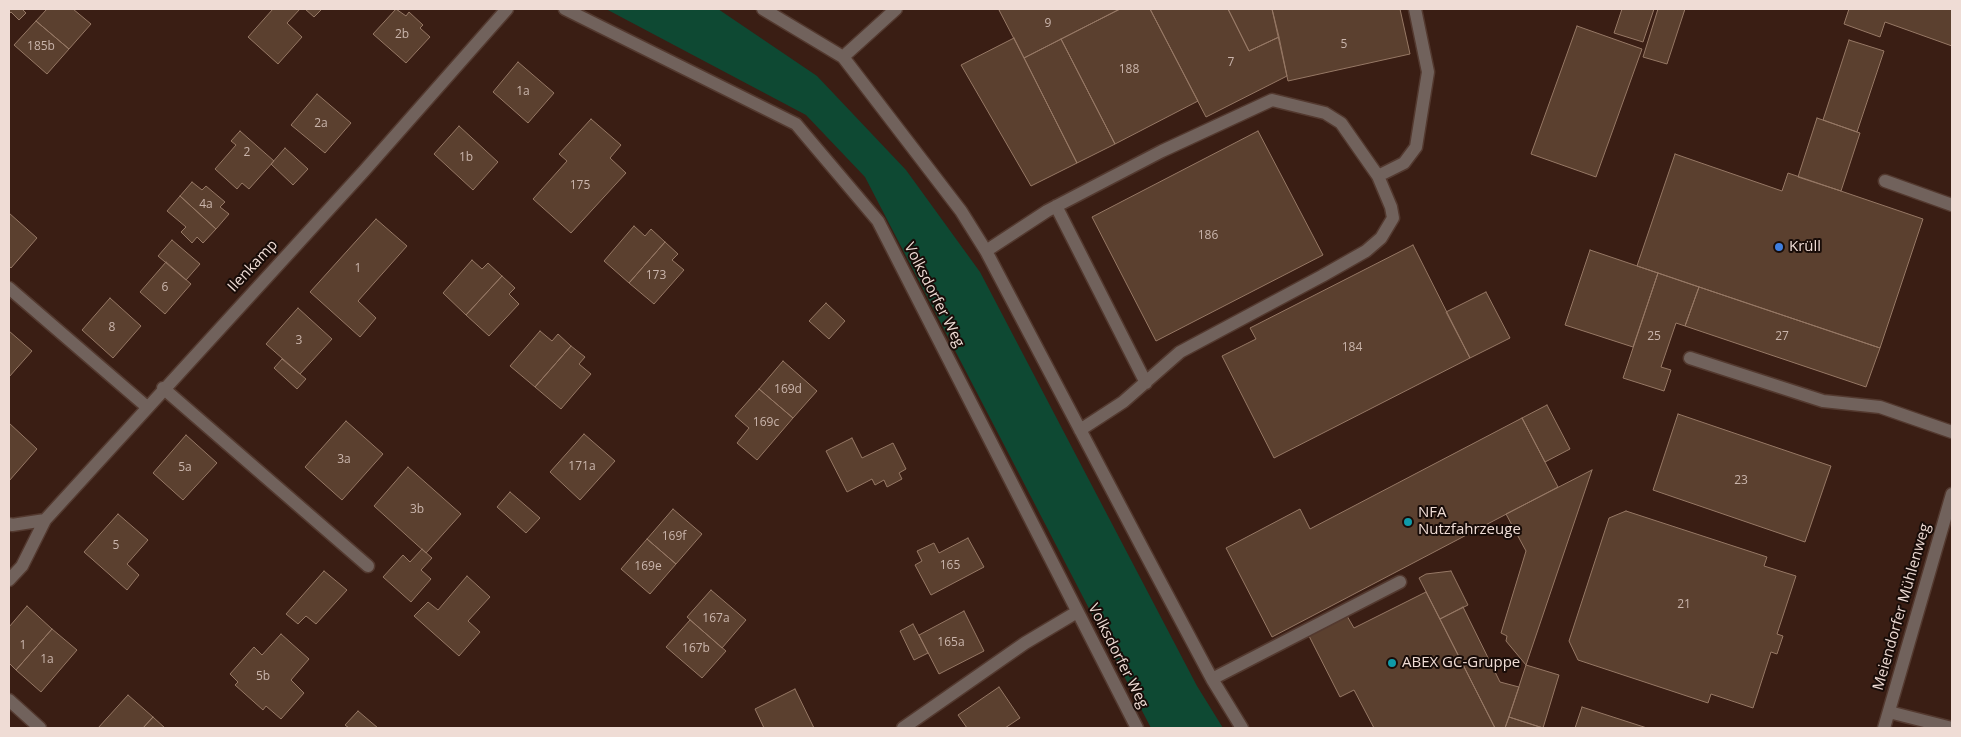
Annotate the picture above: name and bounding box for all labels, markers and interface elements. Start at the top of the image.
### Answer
house number: 9 [1045,17,1051,31]
house number: 2b [395,28,409,42]
house number: 5 [1341,38,1347,52]
house number: 185b [27,40,55,54]
house number: 7 [1228,56,1234,70]
house number: 188 [1119,63,1139,77]
house number: 1a [516,85,530,99]
house number: 2a [314,117,328,131]
house number: 2 [244,146,250,160]
house number: 1b [459,151,473,165]
house number: 175 [570,179,590,193]
house number: 4a [199,198,213,212]
house number: 186 [1198,229,1218,243]
street label: Ilenkamp [224,236,282,296]
place label: Krüll [1789,238,1821,256]
street label: Volksdorfer Weg [900,240,968,350]
marker: Krüll [1773,241,1785,253]
house number: 1 [355,262,361,276]
house number: 173 [646,269,666,283]
house number: 6 [162,281,168,295]
house number: 8 [109,321,115,335]
house number: 25 [1647,330,1661,344]
house number: 27 [1775,330,1789,344]
house number: 3 [296,334,302,348]
house number: 184 [1342,341,1362,355]
house number: 169d [774,383,802,397]
house number: 169c [753,416,779,430]
house number: 3a [337,453,351,467]
house number: 171a [568,460,596,474]
house number: 5a [178,461,192,475]
house number: 23 [1734,474,1748,488]
house number: 3b [410,503,424,517]
place label: NFA Nutzfahrzeuge [1418,504,1521,539]
marker: NFA Nutzfahrzeuge [1402,516,1414,528]
street label: Meiendorfer Mühlenweg [1870,522,1934,692]
house number: 169f [662,530,686,544]
house number: 5 [113,539,119,553]
house number: 165 [940,559,960,573]
house number: 169e [634,560,662,574]
house number: 21 [1677,598,1691,612]
street label: Volksdorfer Weg [1084,601,1152,711]
house number: 167a [702,612,730,626]
house number: 165a [937,636,965,650]
house number: 1 [20,639,26,653]
house number: 167b [682,642,710,656]
house number: 1a [40,653,54,667]
place label: ABEX GC-Gruppe [1402,654,1520,672]
marker: ABEX GC-Gruppe [1386,657,1398,669]
house number: 5b [256,670,270,684]

